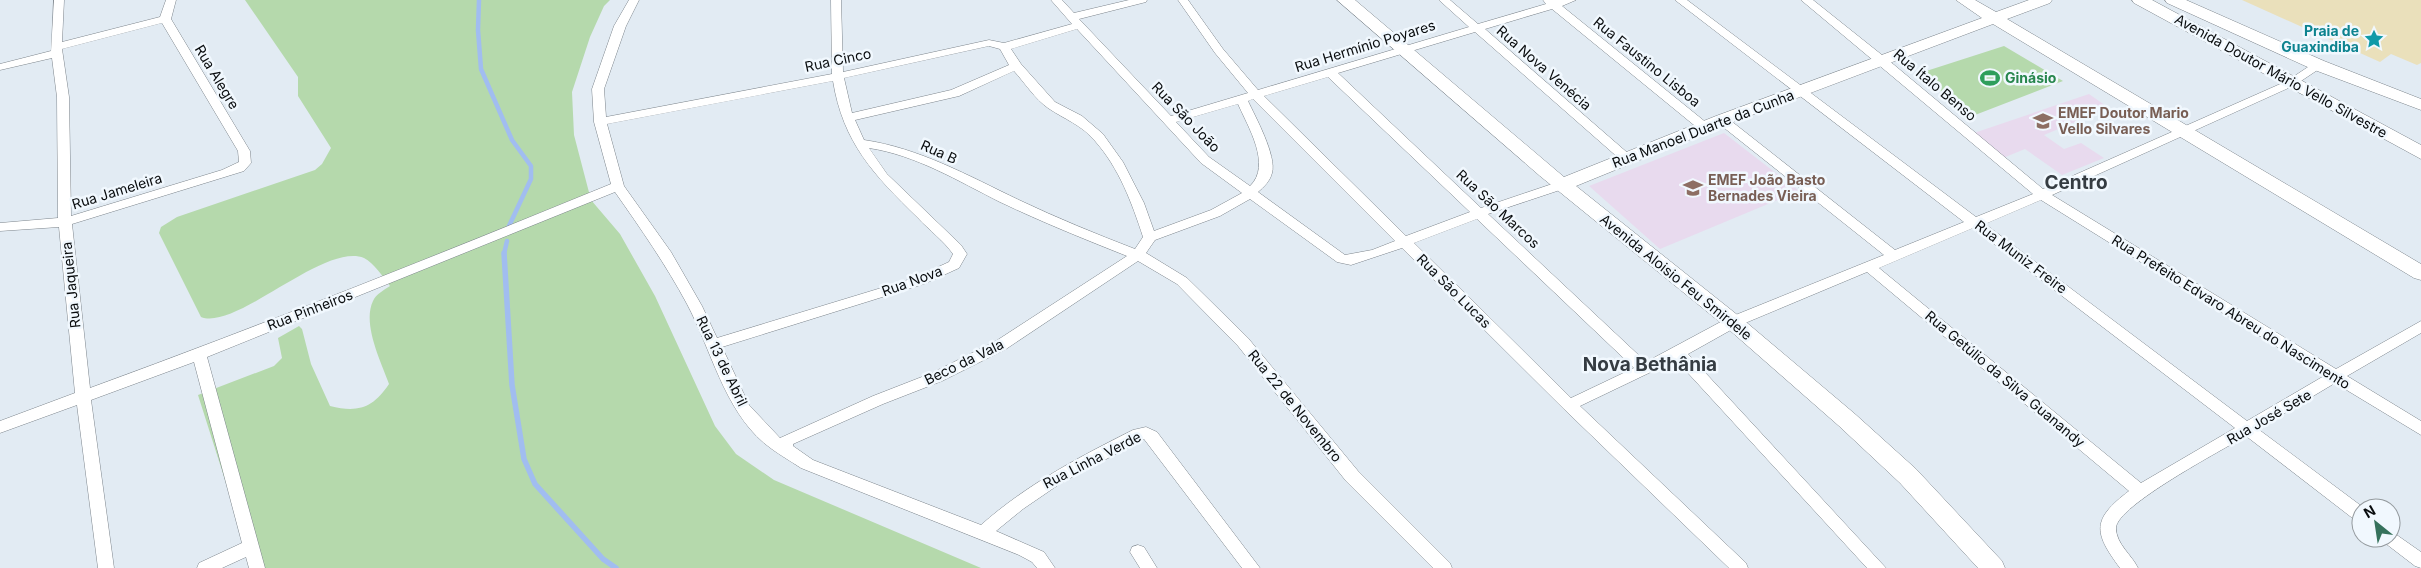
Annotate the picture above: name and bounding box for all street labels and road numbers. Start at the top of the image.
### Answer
street label: Avenida Doutor Mário Vello Silvestre [2172,10,2390,141]
street label: Rua Faustino Lisboa [1590,13,1704,110]
street label: Rua Hermínio Poyares [1293,16,1437,75]
street label: Rua Nova Venécia [1493,22,1595,113]
street label: Rua Alegre [192,41,243,112]
street label: Rua Cinco [803,44,873,75]
street label: Rua Ítalo Benso [1891,45,1980,124]
street label: Rua São João [1149,78,1224,155]
street label: Rua Manoel Duarte da Cunha [1610,86,1796,171]
street label: Rua B [918,136,960,167]
street label: Rua São Marcos [1453,166,1543,252]
street label: Rua Jameleira [70,169,164,212]
street label: Avenida Aloisio Feu Smirdele [1597,210,1756,343]
street label: Rua Muniz Freire [1972,216,2071,297]
street label: Rua Prefeito Edvaro Abreu do Nascimento [2109,231,2354,392]
street label: Rua Jaqueira [58,241,83,329]
street label: Rua São Lucas [1414,250,1495,331]
street label: Rua Nova [879,262,945,299]
street label: Rua Pinheiros [265,285,355,334]
street label: Rua Getúlio da Silva Guanandy [1922,307,2089,450]
street label: Rua 13 de Abril [693,313,752,409]
street label: Beco da Vala [921,335,1006,388]
street label: Rua 22 de Novembro [1245,346,1346,465]
street label: Rua José Sete [2223,386,2314,448]
street label: Rua Linha Verde [1040,428,1144,492]

